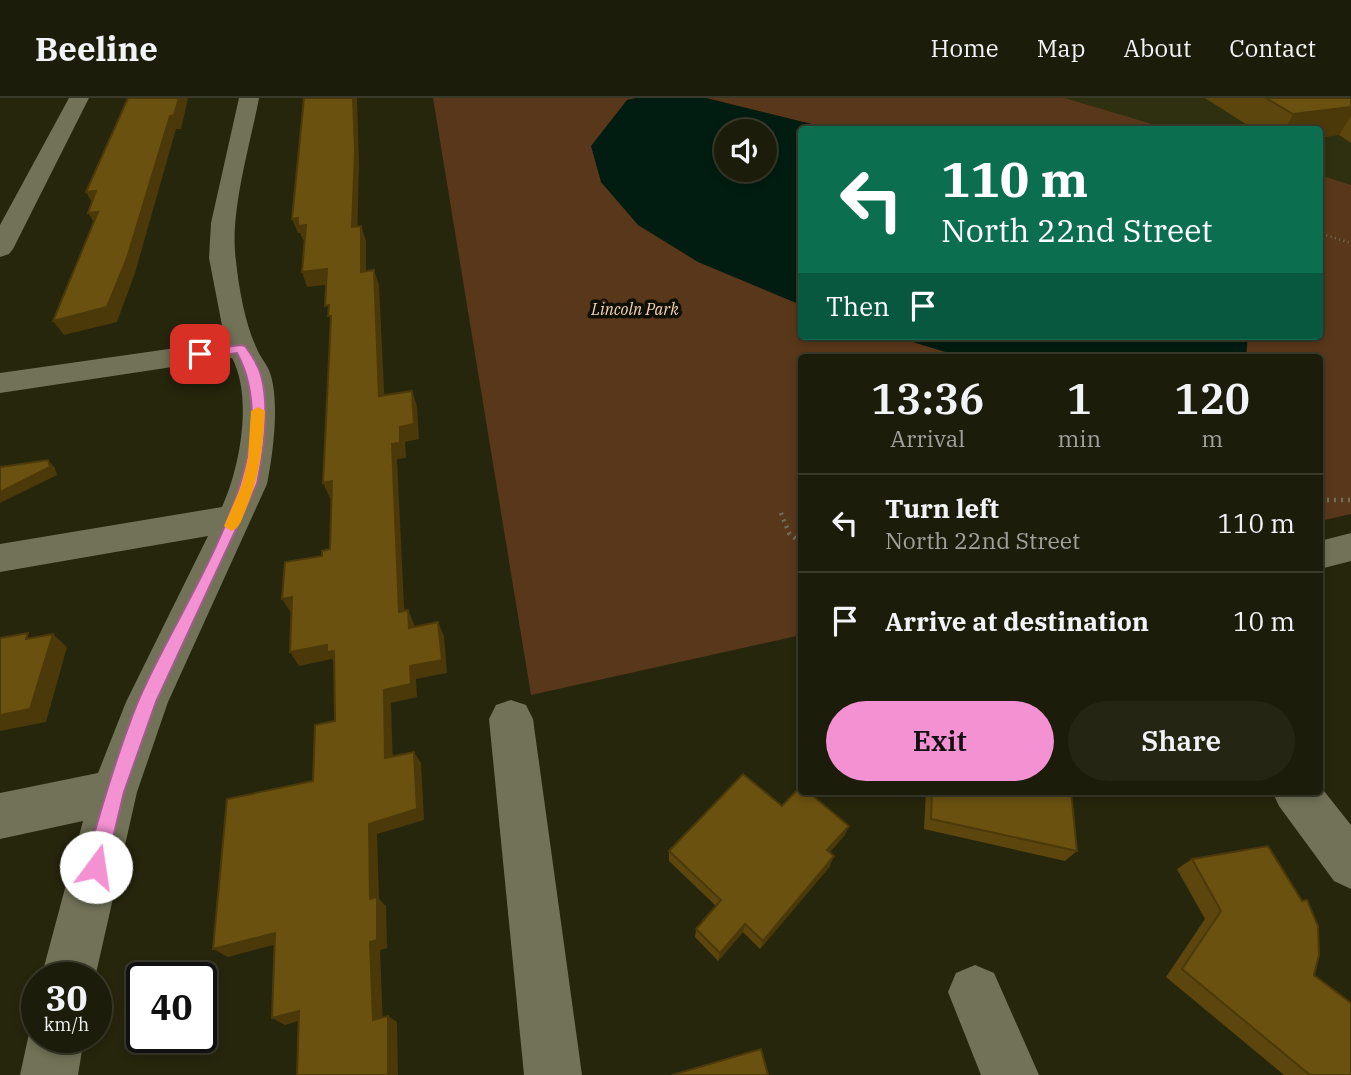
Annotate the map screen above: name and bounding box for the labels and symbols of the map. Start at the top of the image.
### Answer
park label: Lincoln Park [590,299,679,319]
pin [170,324,230,384]
position arrow [59,830,133,904]
speed limit sign: 40 [126,962,217,1053]

